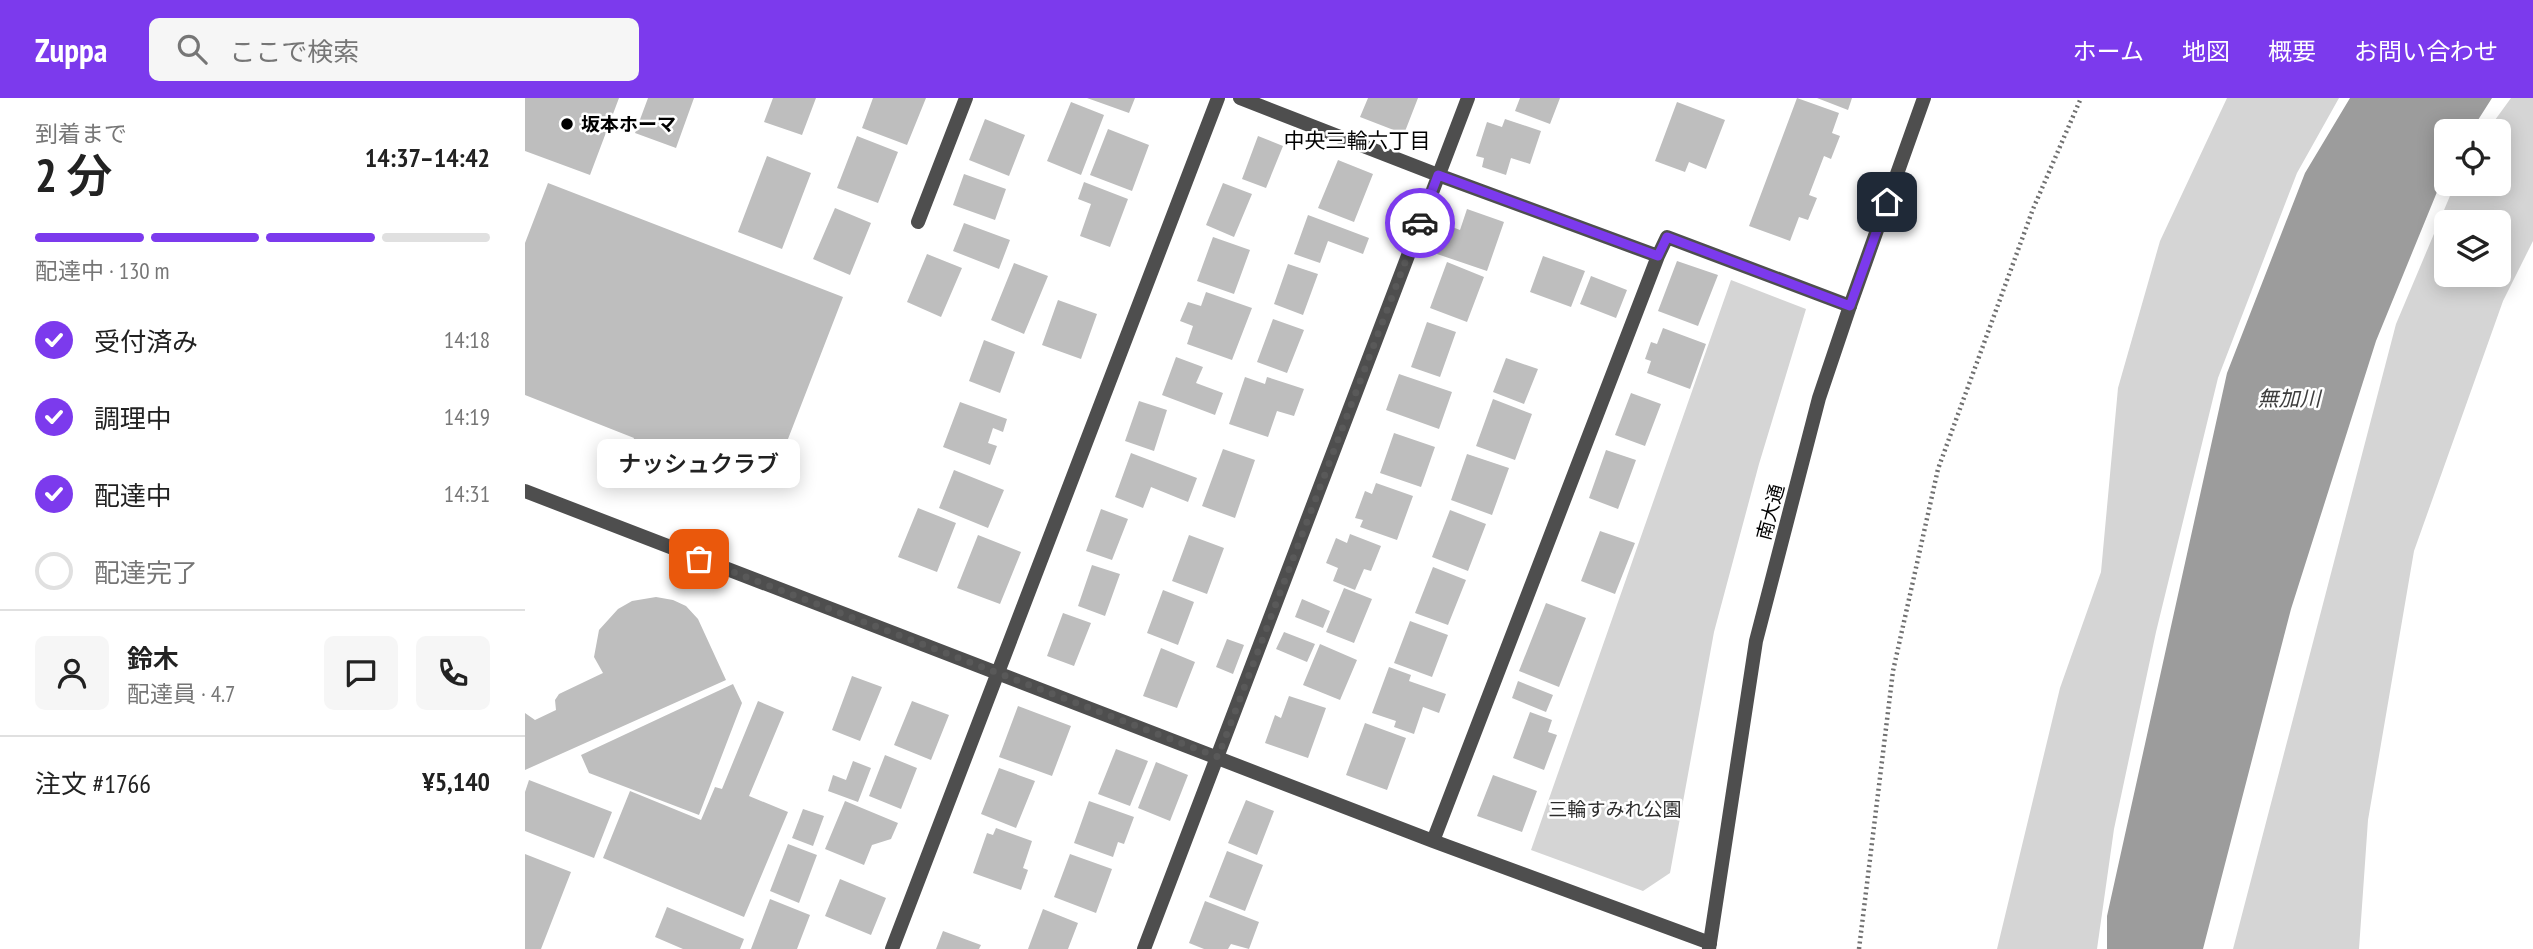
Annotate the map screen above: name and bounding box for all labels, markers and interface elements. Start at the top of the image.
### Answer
search box [149,18,639,81]
text: Zuppa [35,28,107,71]
icon: search [173,30,211,68]
text: ここで検索 [229,35,359,68]
text: ホーム [2073,36,2144,67]
text: 地図 [2182,36,2230,67]
text: 概要 [2268,36,2316,67]
text: お問い合わせ [2354,36,2498,67]
place label: 坂本ホーマ [581,112,676,136]
marker: 坂本ホーマ [559,116,575,132]
text: 到着まで [35,119,127,148]
map controls [2434,119,2511,287]
button: locate [2434,119,2511,196]
district label: 中央三輪六丁目 [1284,127,1431,154]
text: 14:37–14:42 [365,141,490,174]
text: 2 分 [35,145,112,205]
pin [1857,172,1917,232]
icon: home [1868,183,1906,221]
courier [1385,188,1455,258]
icon: car [1401,204,1439,242]
button: layers [2434,210,2511,287]
text: 配達中 · 130 m [35,256,170,285]
icon: check [35,321,73,359]
text: 受付済み [94,325,198,358]
text: 14:18 [444,325,490,354]
water label: 無加川 [2258,385,2322,412]
icon: check [35,398,73,436]
text: 調理中 [94,402,172,435]
text: 14:19 [444,402,490,431]
callout: ナッシュクラブ [597,440,801,489]
text: ナッシュクラブ [618,449,779,478]
icon: check [35,475,73,513]
text: 配達中 [94,479,172,512]
text: 14:31 [444,479,490,508]
street label: 南大通 [1751,481,1789,543]
pin [669,529,729,589]
icon: bag [680,540,718,578]
text: 配達完了 [94,556,198,589]
button: person [35,636,109,710]
button: chat [324,636,398,710]
button: phone [416,636,490,710]
text: 鈴木 [127,642,179,675]
text: 配達員 · 4.7 [127,679,235,708]
text: ¥5,140 [422,765,490,798]
text: 注文 #1766 [35,767,151,800]
park label: 三輪すみれ公園 [1548,797,1682,821]

